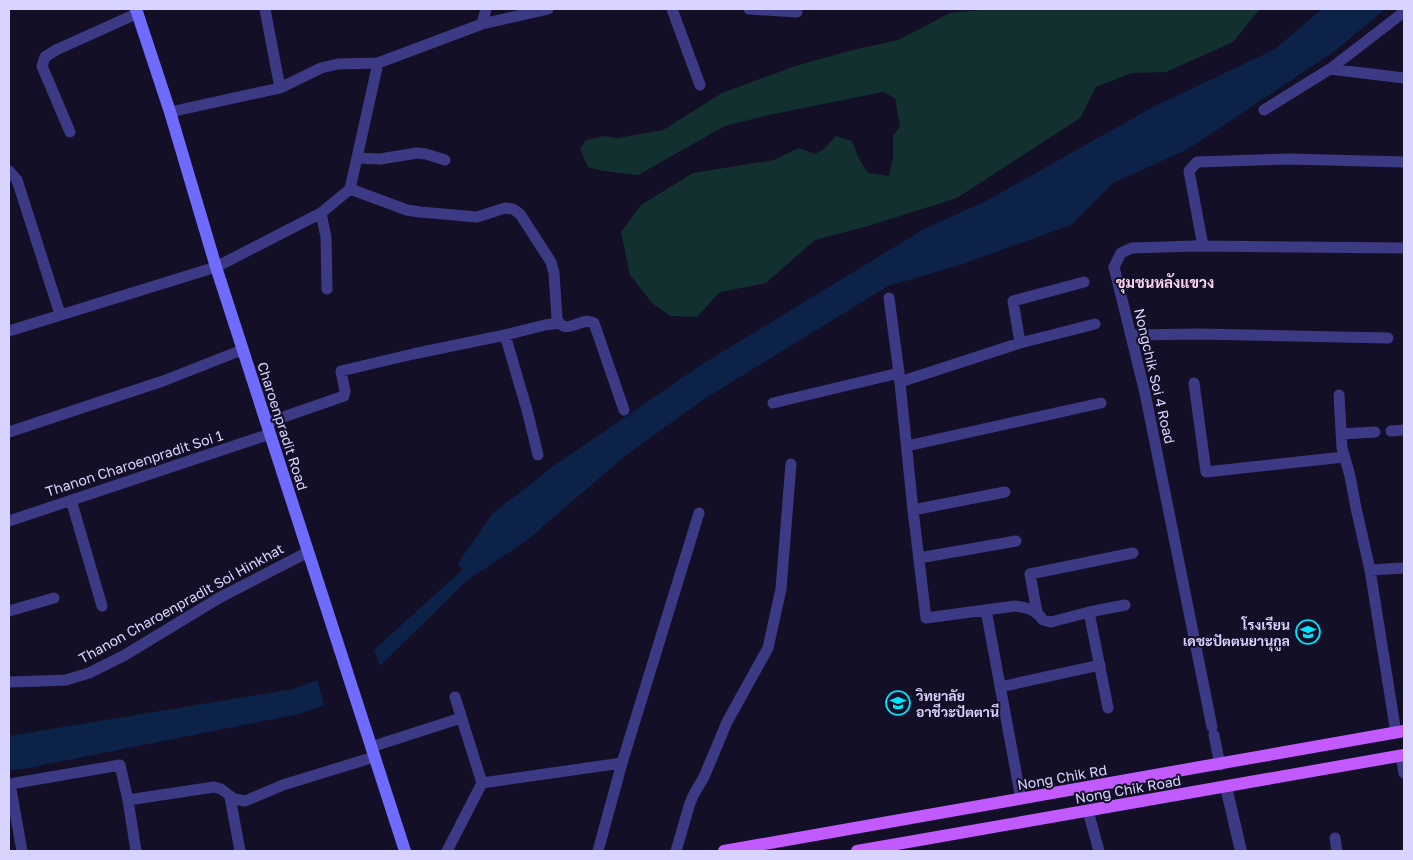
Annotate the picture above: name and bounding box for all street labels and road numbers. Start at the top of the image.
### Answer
street label: Nongchik Soi 4 Road [1131,307,1179,445]
street label: Charoenpradit Road [254,360,312,492]
street label: Thanon Charoenpradit Soi 1 [43,426,225,500]
street label: Thanon Charoenpradit Soi Hinkhat [76,539,286,667]
street label: Nong Chik Rd [1016,761,1108,793]
street label: Nong Chik Road [1074,771,1182,807]

